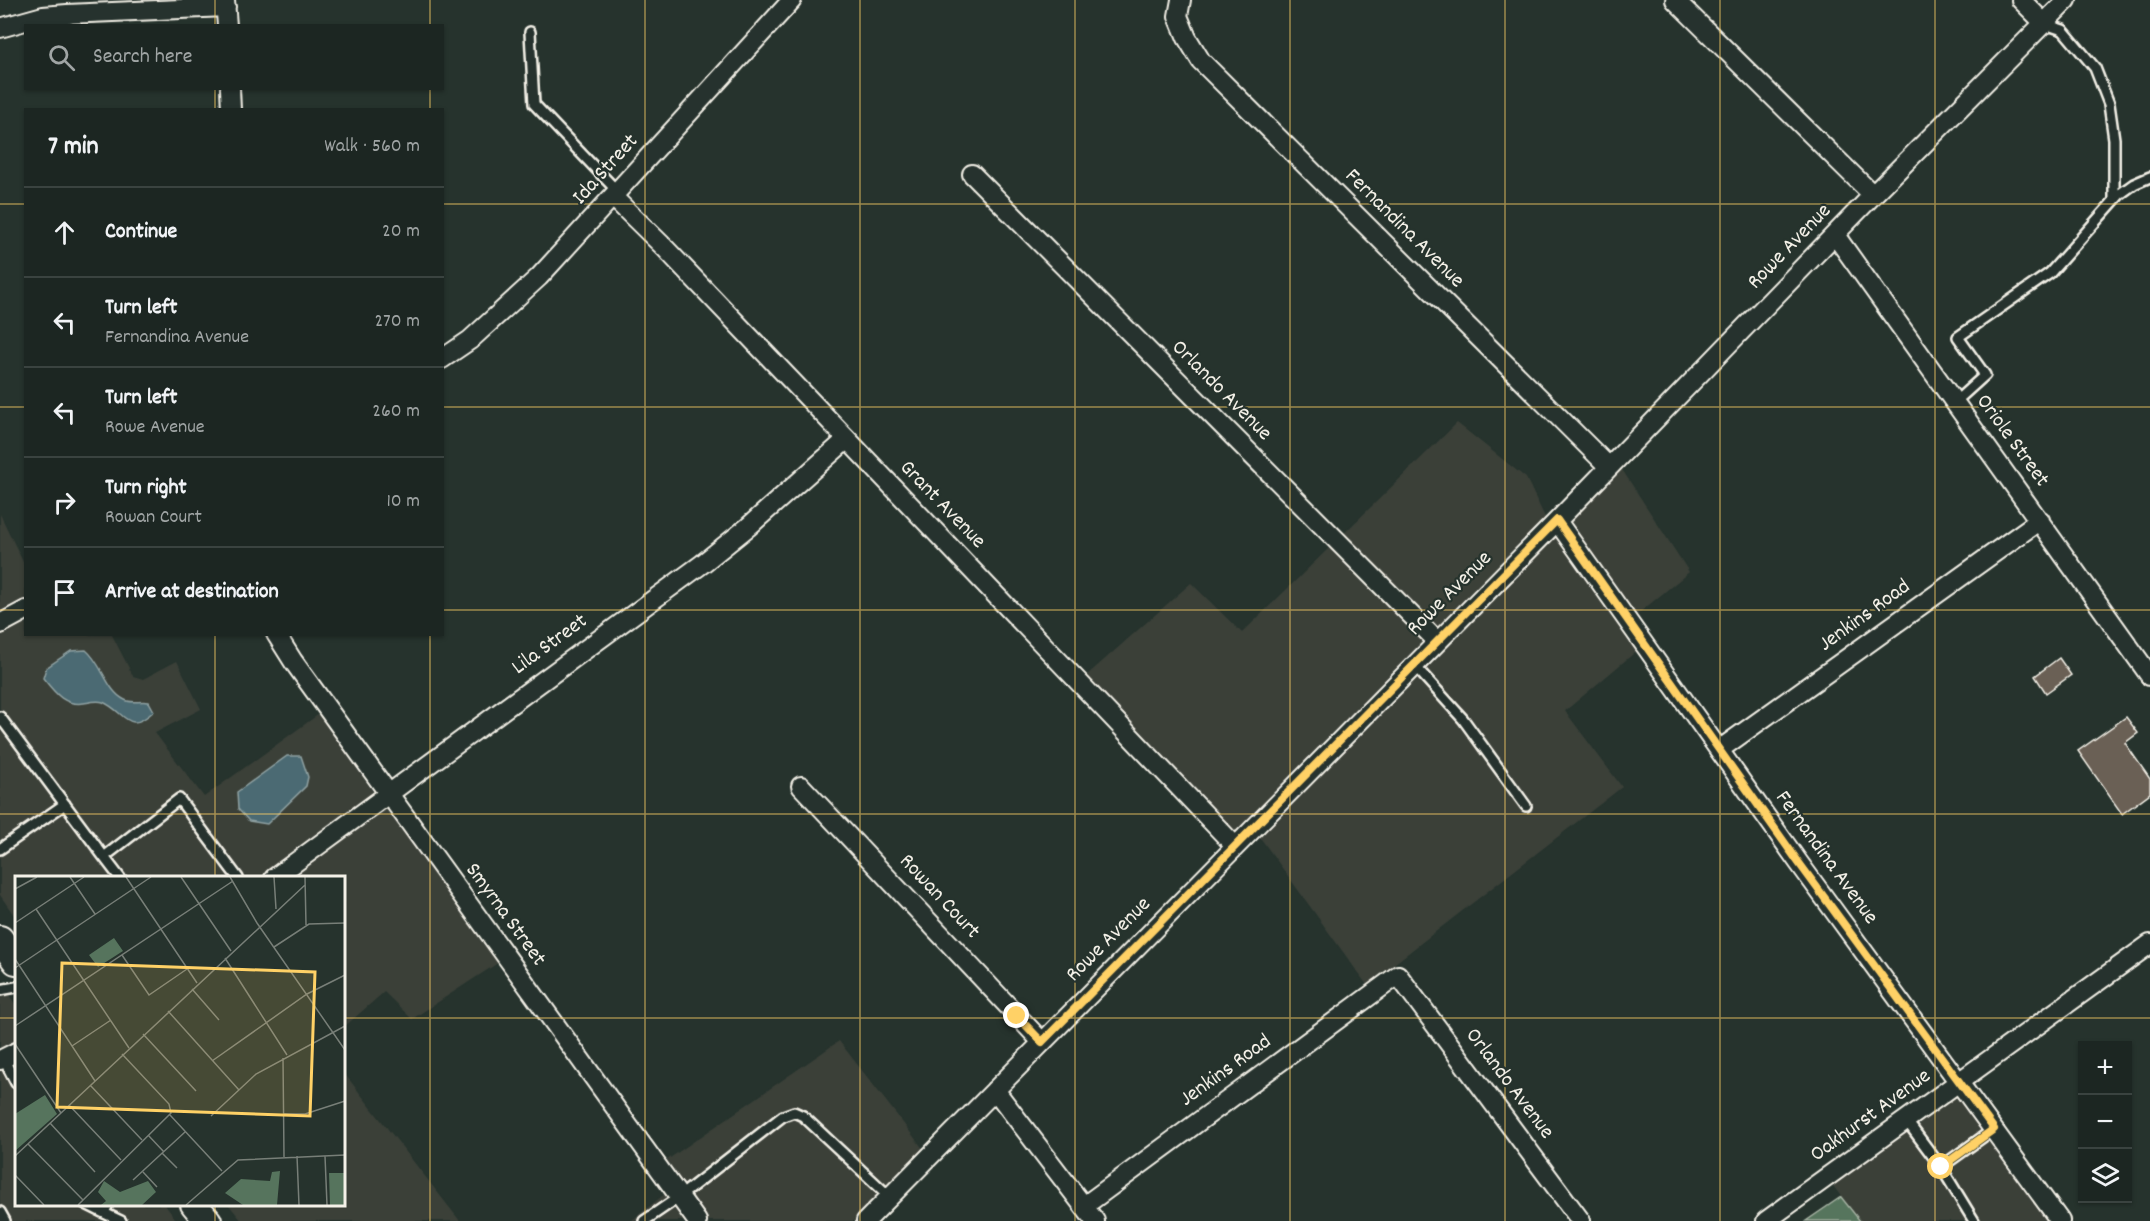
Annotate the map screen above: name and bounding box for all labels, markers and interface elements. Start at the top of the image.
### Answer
search box [24,24,444,90]
icon: search [45,41,78,74]
text: Search here [93,42,192,73]
street label: Ida Street [566,128,646,212]
text: 7 min [48,129,99,166]
text: Walk · 560 m [324,133,420,161]
street label: Fernandina Avenue [1337,162,1471,296]
street label: Rowe Avenue [1741,197,1839,297]
icon: ahead [48,216,81,249]
text: Continue [105,217,177,248]
text: 20 m [382,218,420,246]
text: Turn left [105,293,177,324]
icon: left [48,306,81,339]
text: 270 m [374,308,420,336]
text: Fernandina Avenue [105,324,249,352]
street label: Orlando Avenue [1163,333,1279,449]
text: Turn left [105,383,177,414]
street label: Oriole Street [1968,388,2056,494]
icon: left [48,396,81,429]
text: 260 m [372,398,420,426]
text: Rowe Avenue [105,414,205,442]
street label: Grant Avenue [892,454,992,556]
text: Turn right [105,473,187,504]
icon: right [48,486,81,519]
text: 10 m [386,488,420,516]
text: Rowan Court [105,504,202,532]
street label: Rowe Avenue [1400,544,1500,644]
street label: Jenkins Road [1813,572,1917,660]
icon: arrive [48,576,81,609]
text: Arrive at destination [105,577,279,608]
street label: Lila Street [506,607,594,683]
street label: Fernandina Avenue [1767,785,1885,931]
street label: Rowan Court [891,847,987,947]
street label: Smyrna Street [457,857,553,973]
inset map [15,876,345,1206]
street label: Rowe Avenue [1059,890,1159,990]
route end [1003,1002,1029,1028]
street label: Orlando Avenue [1457,1022,1561,1146]
street label: Jenkins Road [1174,1027,1278,1115]
map controls [2078,1041,2132,1203]
button: + [2078,1041,2132,1095]
street label: Oakhurst Avenue [1804,1062,1938,1170]
button: − [2078,1095,2132,1149]
button: layers [2078,1149,2132,1203]
route start [1927,1153,1953,1179]

